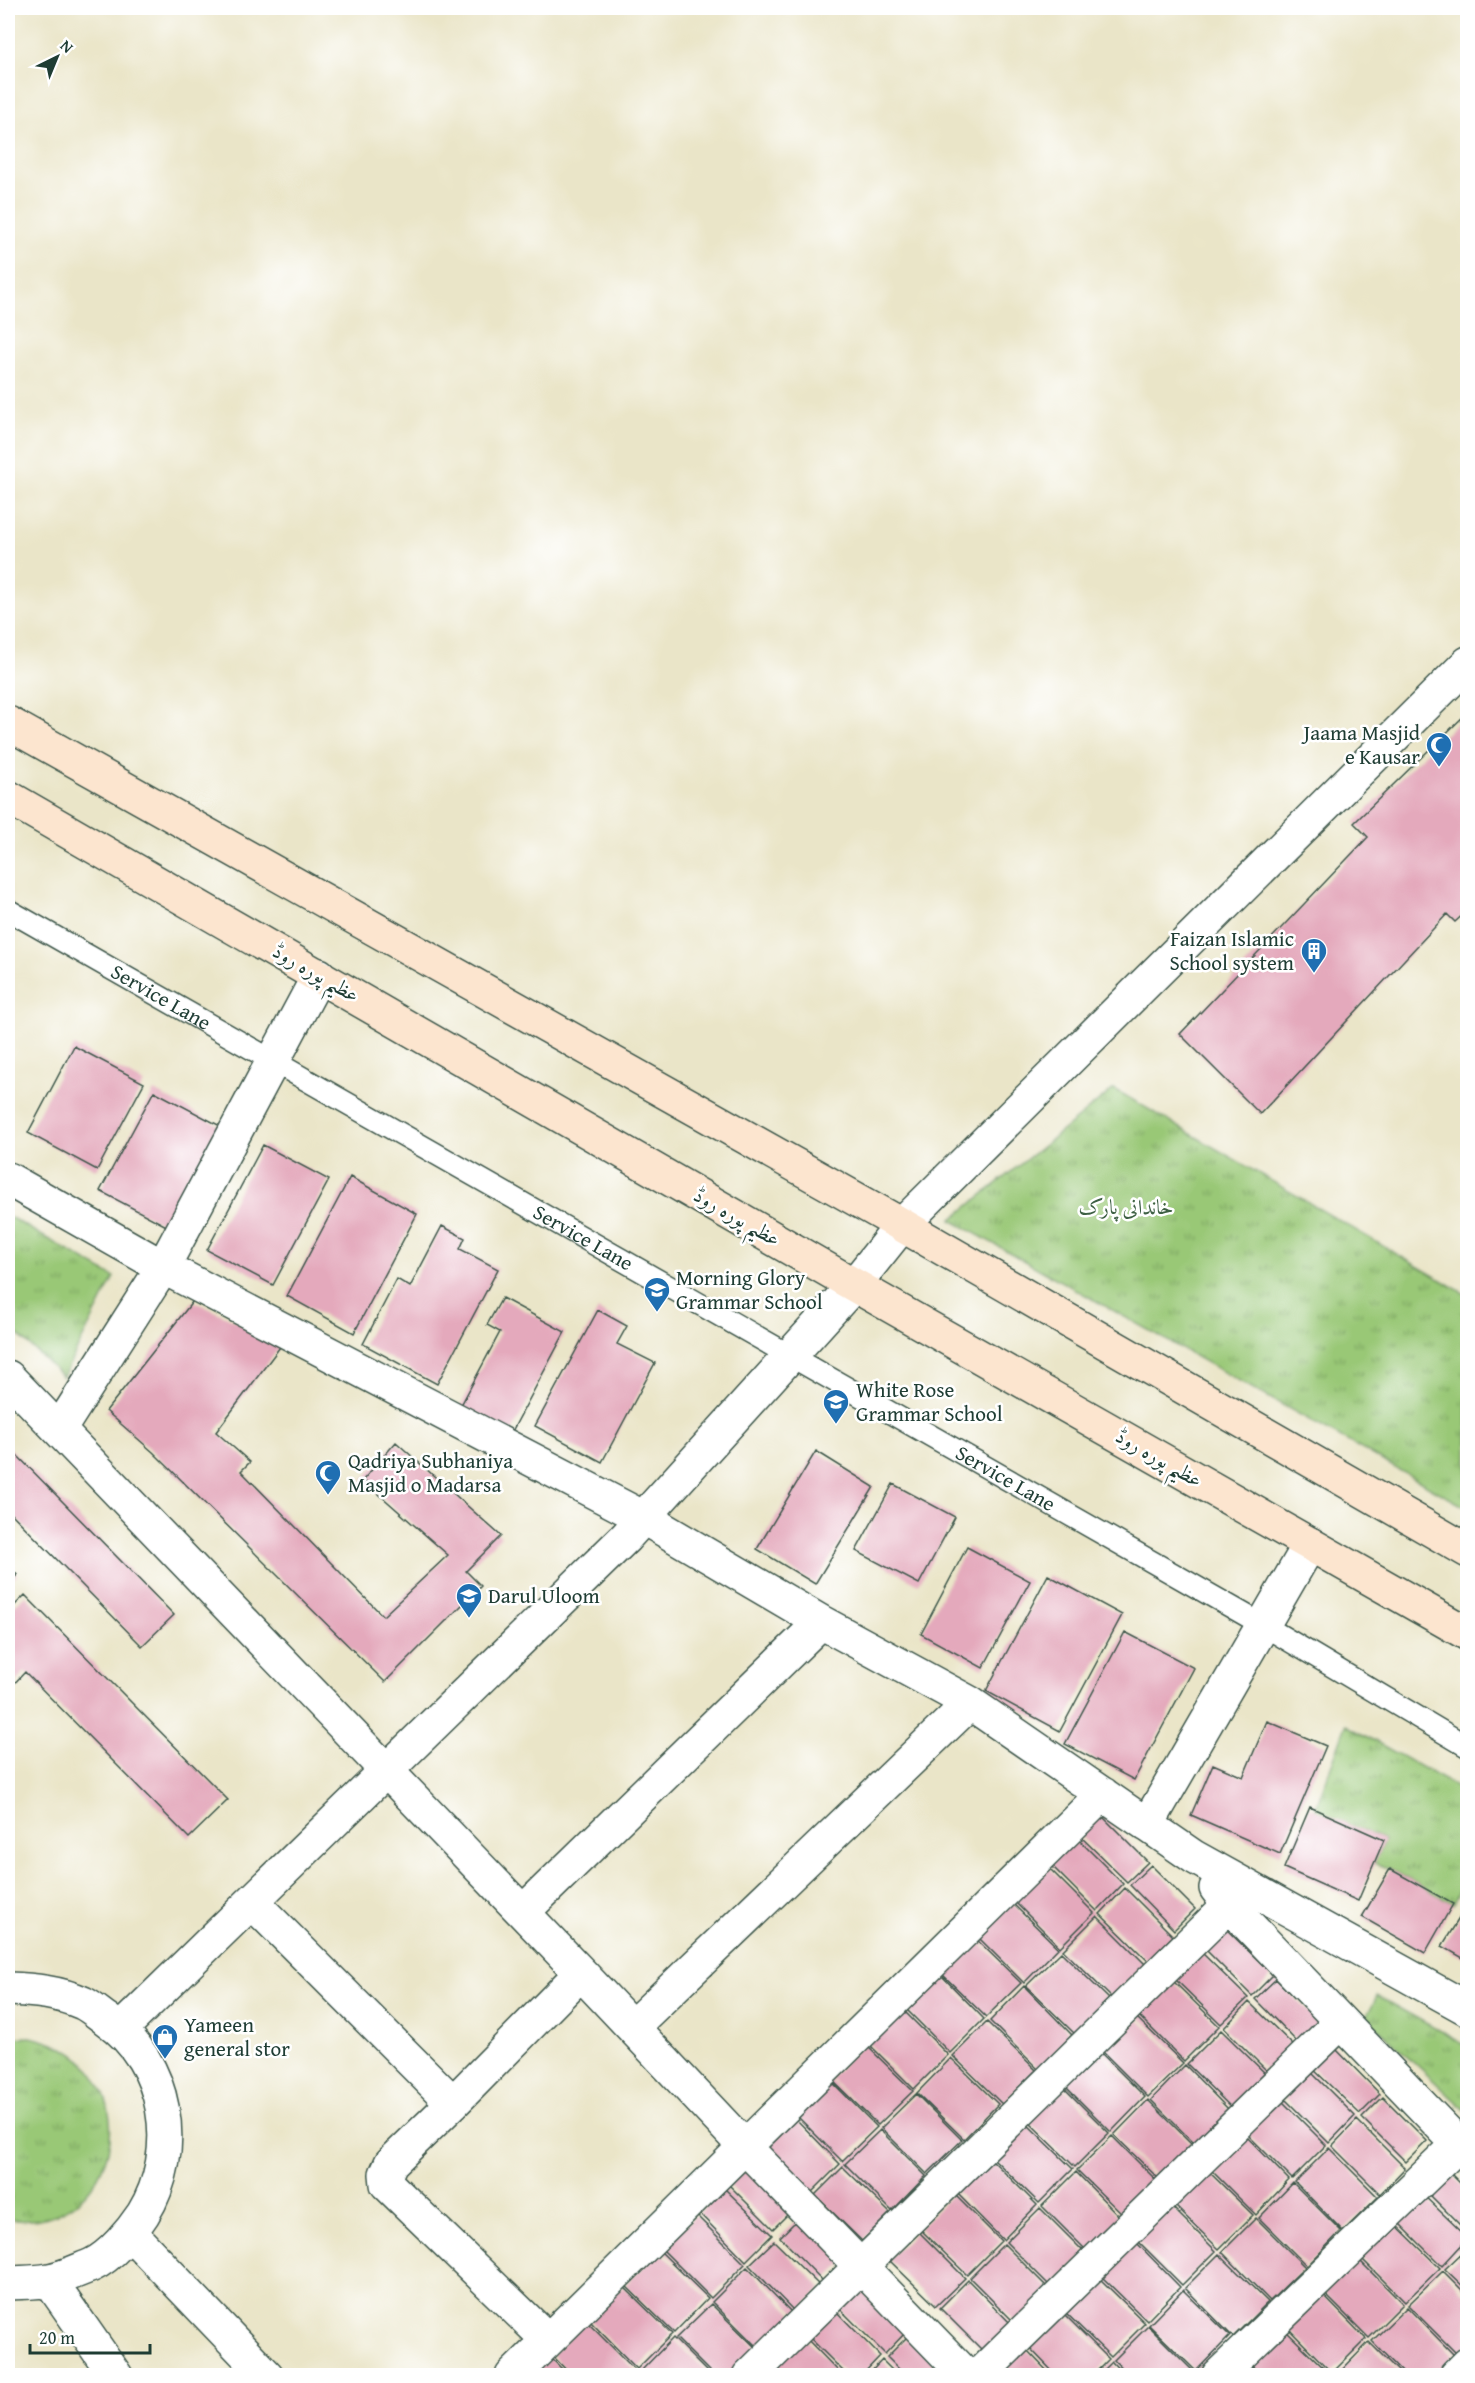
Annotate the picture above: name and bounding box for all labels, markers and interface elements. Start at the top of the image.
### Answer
north arrow [27,27,87,87]
text: N [55,34,80,59]
place label: Jaama Masjid e Kausar [1301,717,1421,772]
mosque icon: Jaama Masjid e Kausar [1424,730,1454,768]
place label: Faizan Islamic School system [1169,923,1294,978]
street label: عظیم پورہ روڈ [264,935,366,1015]
building icon: Faizan Islamic School system [1299,936,1329,974]
street label: Service Lane [105,956,217,1038]
street label: عظیم پورہ روڈ [685,1179,787,1259]
park label: خاندانی پارک [1078,1191,1174,1222]
street label: Service Lane [528,1196,639,1278]
place label: Morning Glory Grammar School [676,1262,823,1317]
school or university icon: Morning Glory Grammar School [642,1275,672,1313]
place label: White Rose Grammar School [856,1374,1003,1429]
school or university icon: White Rose Grammar School [821,1387,851,1425]
street label: عظیم پورہ روڈ [1107,1420,1209,1500]
street label: Service Lane [950,1437,1062,1519]
place label: Qadriya Subhaniya Masjid o Madarsa [348,1445,513,1500]
mosque icon: Qadriya Subhaniya Masjid o Madarsa [313,1458,343,1496]
place label: Darul Uloom [488,1580,600,1611]
school or university icon: Darul Uloom [454,1581,484,1619]
place label: Yameen general stor [184,2009,290,2064]
shop icon: Yameen general stor [150,2022,180,2060]
scale bar [30,2317,150,2355]
text: 20 m [39,2324,75,2351]

